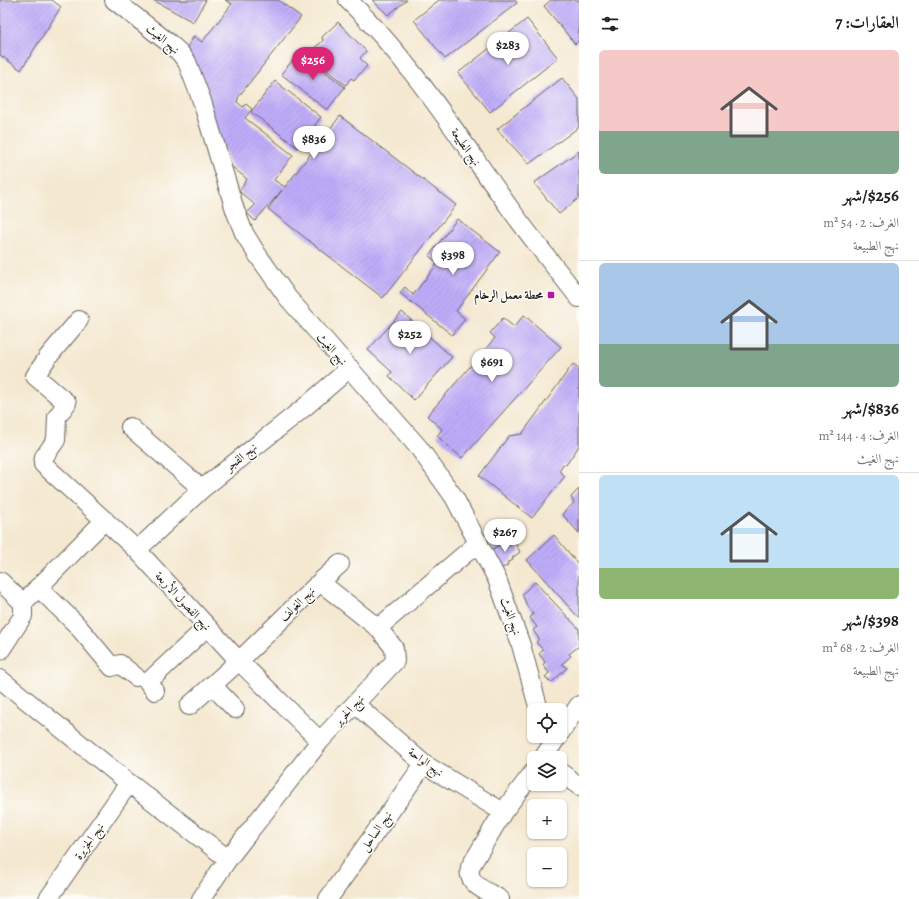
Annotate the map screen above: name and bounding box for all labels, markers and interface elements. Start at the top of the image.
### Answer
text: العقارات: 7 [835,11,899,34]
icon: filters [599,13,621,35]
street label: نهج الغيث [141,20,183,60]
pin: $283 [484,32,532,66]
text: $283 [496,36,520,53]
pin: $256 [289,47,337,81]
text: $256 [301,51,325,68]
icon: home [713,76,785,148]
street label: نهج الطبيعة [445,125,485,171]
pin: $836 [290,126,338,160]
text: $836 [302,130,326,147]
text: $256/شهر [843,184,899,207]
text: الغرف: 2 · 54 m² [823,214,899,231]
text: نهج الطبيعة [853,237,899,254]
pin: $398 [429,242,477,276]
text: $398 [441,246,465,263]
place label: محطة معمل الرخام [474,287,544,306]
icon: home [713,289,785,361]
marker: محطة معمل الرخام [546,290,556,300]
pin: $252 [386,321,434,355]
text: $252 [398,325,422,342]
street label: نهج الغيث [311,329,351,371]
pin: $691 [468,349,516,383]
text: $691 [481,353,503,370]
text: $836/شهر [843,397,899,420]
text: الغرف: 4 · 144 m² [819,427,899,444]
street label: نهج الفجر [220,439,262,478]
text: نهج الغيث [857,450,899,467]
icon: home [713,501,785,573]
pin: $267 [481,519,529,553]
text: $267 [493,523,517,540]
street label: نهج الفصول الأربعة [149,567,215,636]
street label: نهج الغولف [276,583,320,627]
street label: نهج الغيث [494,595,525,638]
text: $398/شهر [843,609,899,632]
text: الغرف: 2 · 68 m² [822,639,899,656]
text: نهج الطبيعة [853,662,899,679]
street label: نهج الحرير [329,691,370,733]
map controls [527,703,567,887]
button: locate [527,703,567,743]
street label: نهج الواحة [403,744,447,783]
button: layers [527,751,567,791]
button: + [527,799,567,839]
street label: نهج الساحل [356,808,398,856]
street label: نهج الجزيرة [70,819,110,864]
button: − [527,847,567,887]

